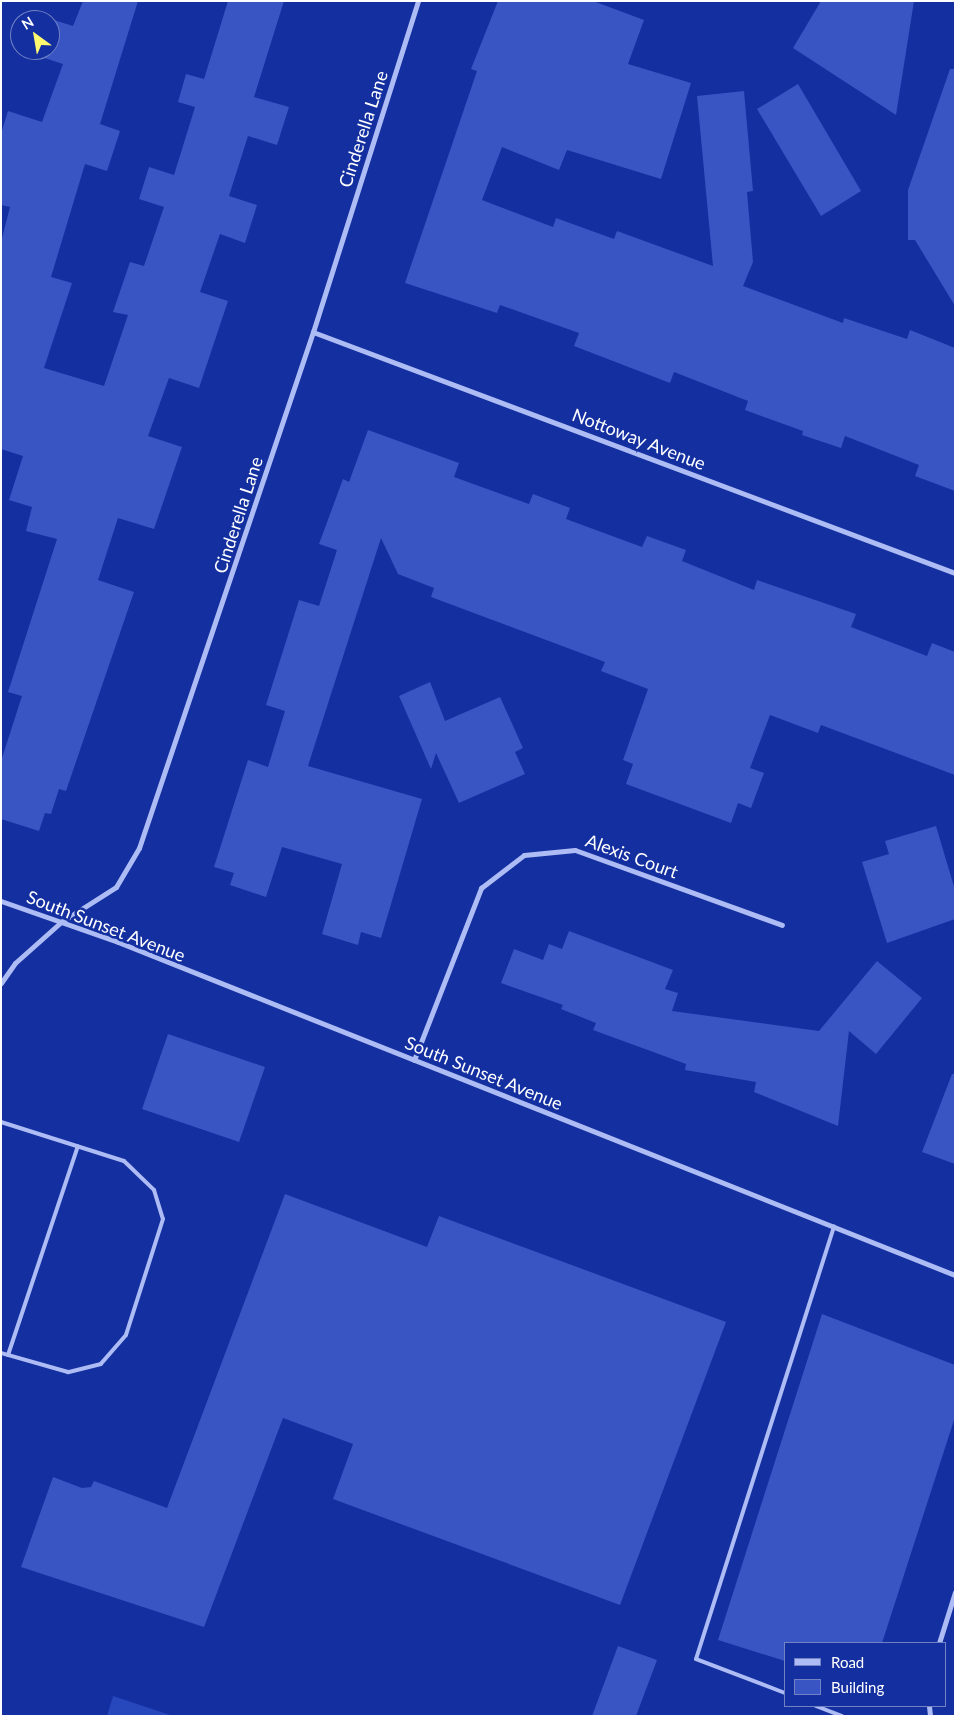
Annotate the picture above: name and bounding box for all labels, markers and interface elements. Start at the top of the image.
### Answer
north arrow [10,10,60,60]
text: N [18,13,36,33]
street label: Cinderella Lane [334,68,392,190]
street label: Nottoway Avenue [569,403,709,475]
street label: Cinderella Lane [209,454,267,576]
street label: Alexis Court [583,829,681,883]
street label: South Sunset Avenue [23,886,189,966]
street label: South Sunset Avenue [402,1031,566,1115]
legend [784,1642,946,1707]
text: Road [831,1653,864,1671]
text: Building [831,1678,884,1696]

